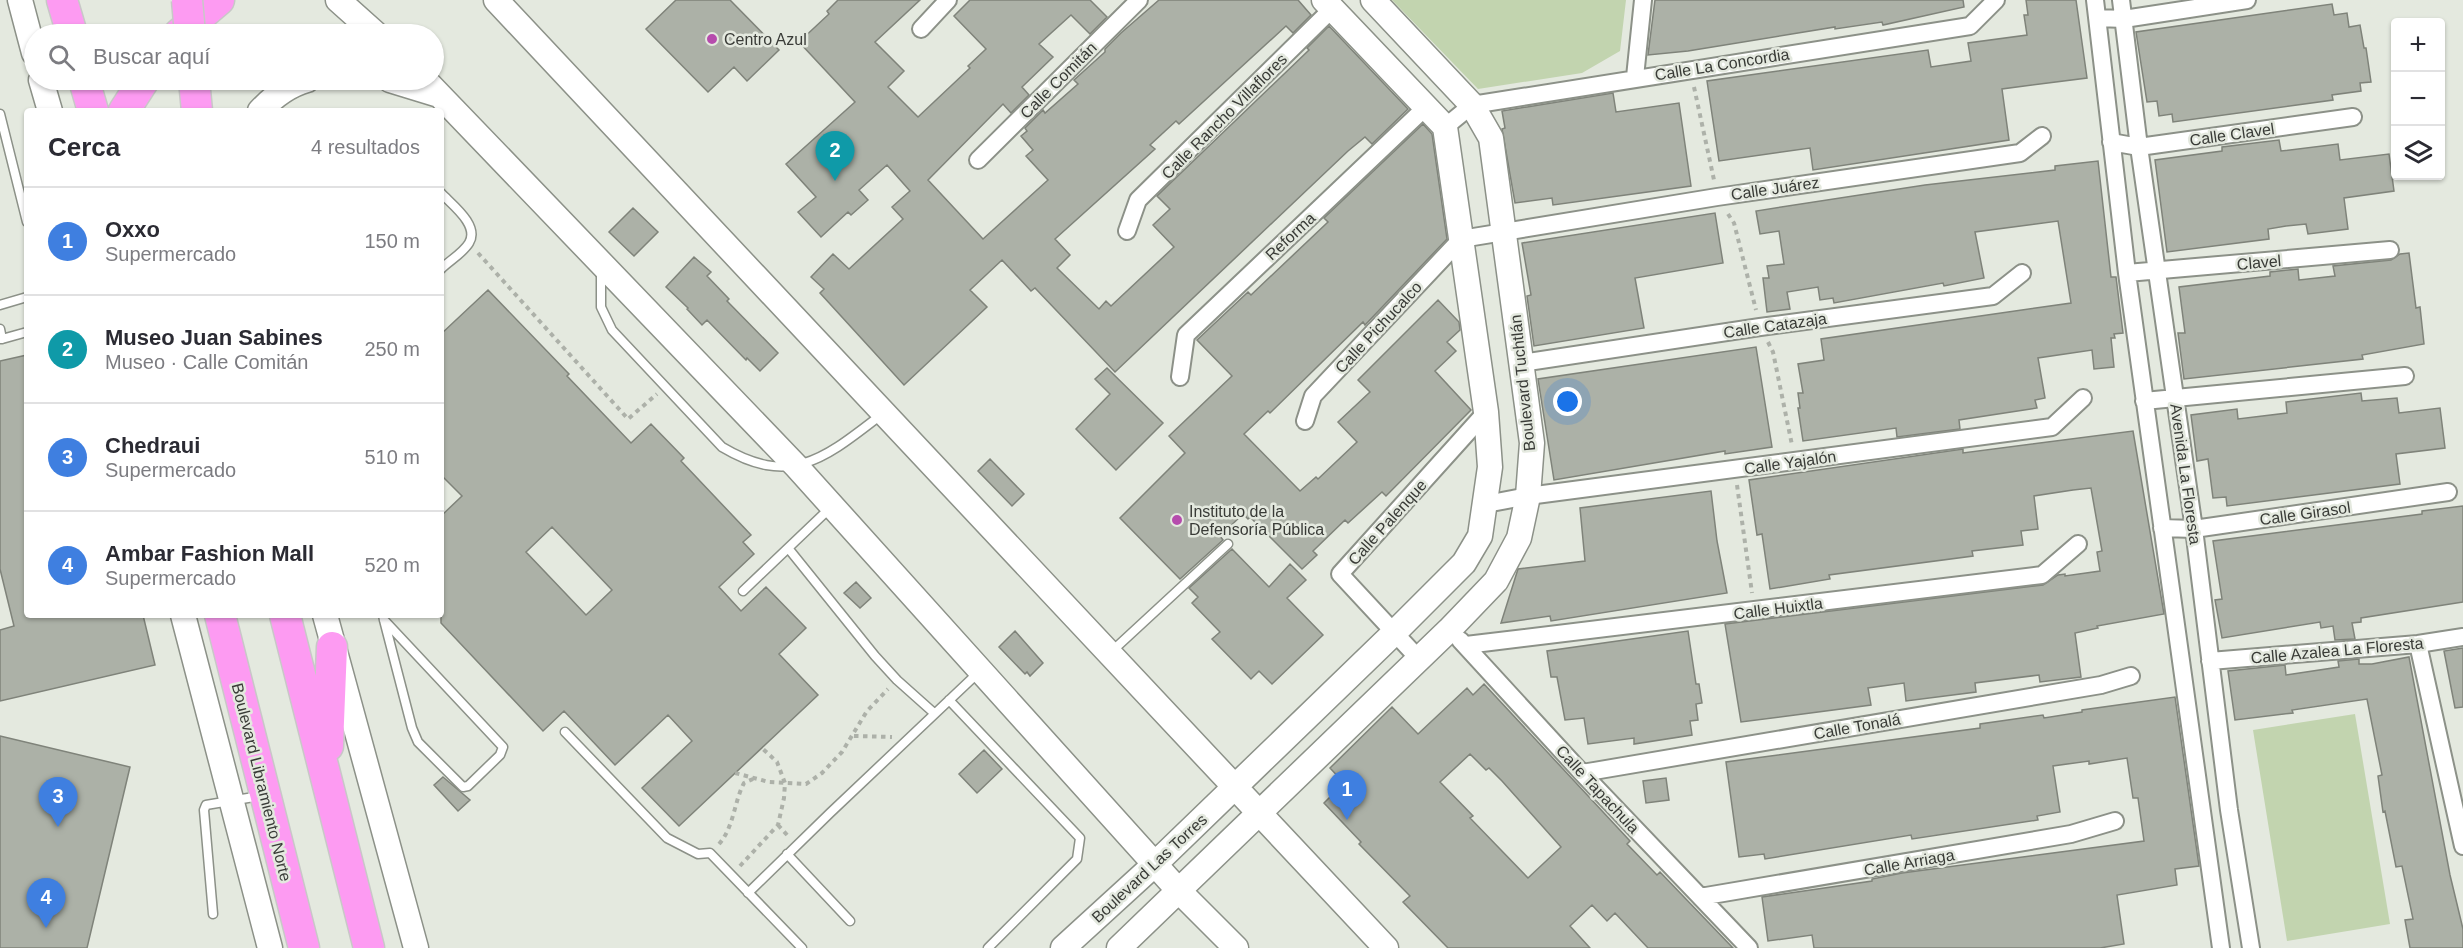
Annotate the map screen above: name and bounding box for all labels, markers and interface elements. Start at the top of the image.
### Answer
map controls [2391,18,2445,180]
button: + [2391,18,2445,72]
search box [24,24,444,90]
place label: Centro Azul [724,31,807,48]
marker: Centro Azul [705,32,719,46]
street label: Calle Comitán [1017,39,1100,122]
icon: search [45,41,78,74]
text: Buscar aquí [93,44,210,69]
street label: Calle La Concordia [1654,45,1791,84]
street label: Calle Rancho Villaflores [1158,50,1290,182]
button: − [2391,72,2445,126]
street label: Calle Clavel [2189,120,2276,149]
button: layers [2391,126,2445,180]
text: Cerca [48,132,120,162]
pin: 2 [816,132,854,181]
text: 4 resultados [311,136,420,158]
street label: Calle Juárez [1730,174,1820,203]
street label: Reforma [1262,209,1319,264]
text: Oxxo [105,217,160,242]
text: 1 [62,230,73,252]
text: 150 m [364,230,420,252]
text: Supermercado [105,243,236,265]
street label: Clavel [2236,252,2282,273]
street label: Calle Pichucalco [1332,278,1425,376]
street label: Calle Catazaja [1722,310,1828,341]
street label: Boulevard Tuchtlán [1507,314,1538,452]
text: Museo Juan Sabines [105,325,323,350]
text: 2 [62,338,73,360]
text: 250 m [364,338,420,360]
text: Museo · Calle Comitán [105,351,308,373]
your location [1553,387,1582,416]
street label: Avenida La Floresta [2167,403,2204,546]
text: Chedraui [105,433,200,458]
text: 3 [62,446,73,468]
text: 510 m [364,446,420,468]
street label: Calle Yajalón [1743,448,1837,477]
text: Supermercado [105,459,236,481]
street label: Calle Palenque [1345,476,1430,568]
street label: Calle Girasol [2259,499,2352,528]
place label: Instituto de la Defensoría Pública [1189,503,1324,538]
marker: Instituto de la Defensoría Pública [1170,513,1184,527]
text: Ambar Fashion Mall [105,541,314,566]
text: 4 [62,554,73,576]
text: 520 m [364,554,420,576]
text: Supermercado [105,567,236,589]
street label: Calle Huixtla [1732,595,1824,622]
street label: Calle Azalea La Floresta [2250,634,2424,667]
street label: Boulevard Libramiento Norte [229,681,294,883]
street label: Calle Tonalá [1812,710,1902,742]
street label: Calle Tapachula [1553,742,1643,837]
pin: 1 [1328,770,1366,820]
pin: 3 [38,778,78,827]
street label: Boulevard Las Torres [1088,811,1210,926]
street label: Calle Arriaga [1863,846,1956,879]
pin: 4 [26,878,66,928]

